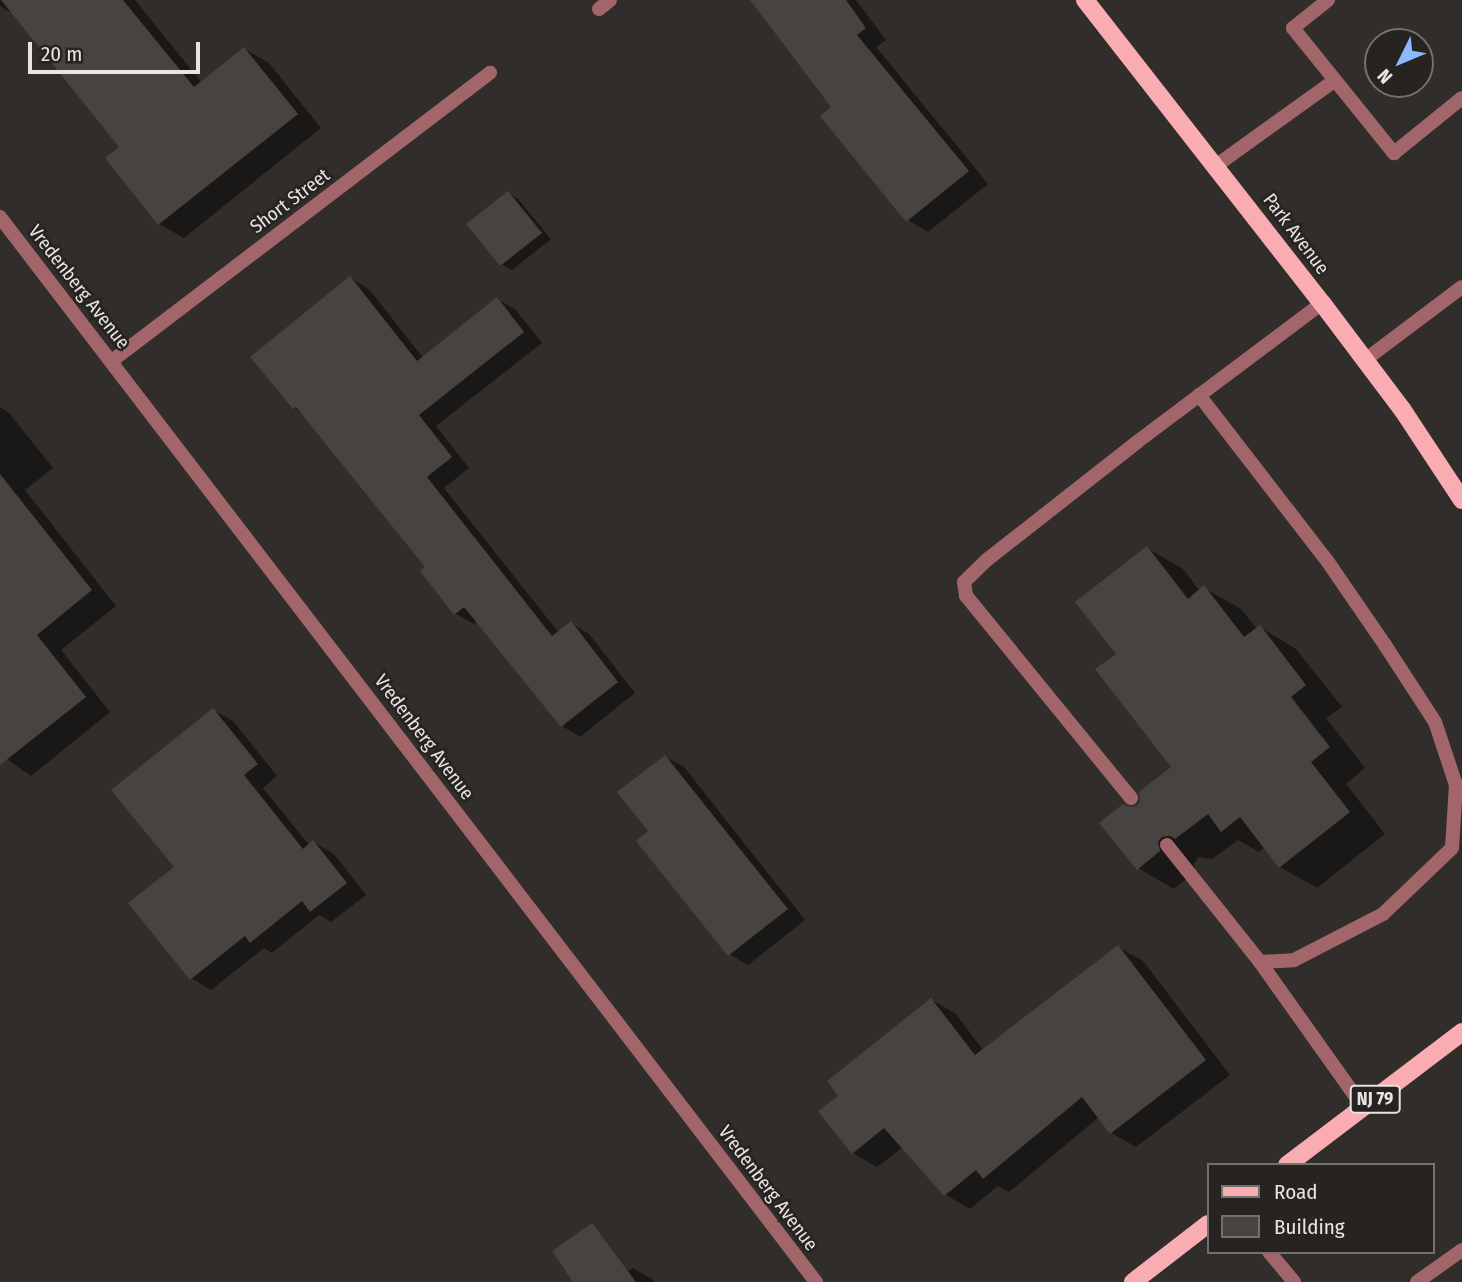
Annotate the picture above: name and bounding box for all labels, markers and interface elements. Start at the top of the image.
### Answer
scale bar [32,28,203,72]
north arrow [1364,28,1434,98]
text: 20 m [41,41,82,67]
text: N [1372,64,1397,88]
street label: Short Street [246,164,334,238]
street label: Park Avenue [1258,189,1334,279]
street label: Vredenberg Avenue [24,221,134,353]
street label: Vredenberg Avenue [369,670,479,804]
road number: NJ 79 [1349,1084,1401,1114]
street label: Vredenberg Avenue [713,1121,823,1255]
legend [1206,1163,1434,1254]
text: Road [1274,1179,1318,1205]
text: Building [1274,1214,1345,1240]

